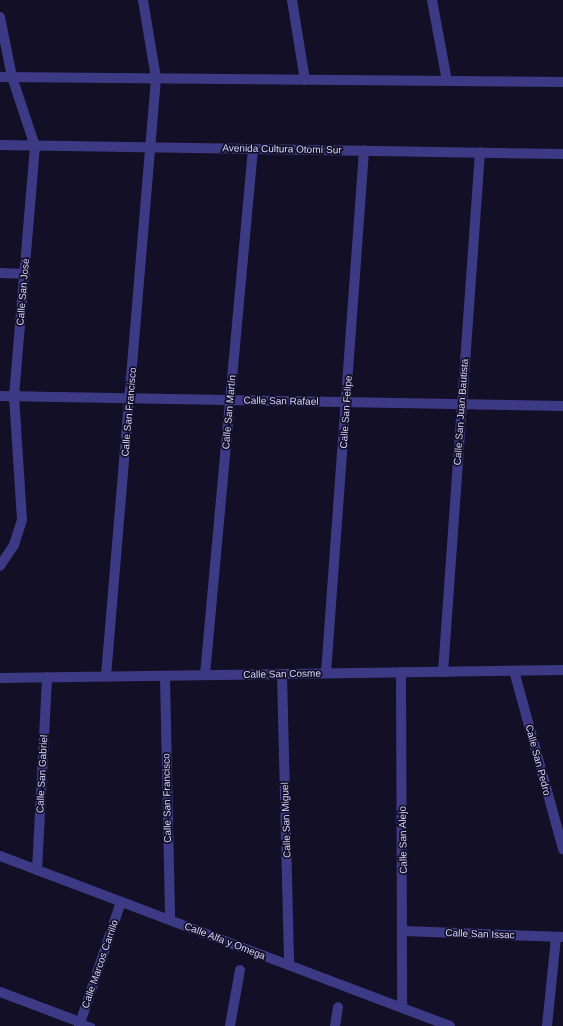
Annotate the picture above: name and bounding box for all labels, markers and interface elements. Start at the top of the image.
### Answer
street label: Avenida Cultura Otomí Sur [222,142,342,156]
street label: Calle San José [14,258,32,326]
street label: Calle San Juan Bautista [451,358,471,466]
street label: Calle San Francisco [119,367,139,457]
street label: Calle San Martín [220,374,238,450]
street label: Calle San Felipe [337,375,355,449]
street label: Calle San Rafael [243,394,319,408]
street label: Calle San Cosme [243,667,321,681]
street label: Calle San Pedro [523,723,553,797]
street label: Calle San Gabriel [34,735,50,813]
street label: Calle San Francisco [160,753,174,843]
street label: Calle San Miguel [279,782,293,858]
street label: Calle San Alejo [396,806,410,874]
street label: Calle Marcos Carrillo [79,918,121,1010]
street label: Calle Alfa y Omega [183,920,267,962]
street label: Calle San Issac [445,927,515,941]

